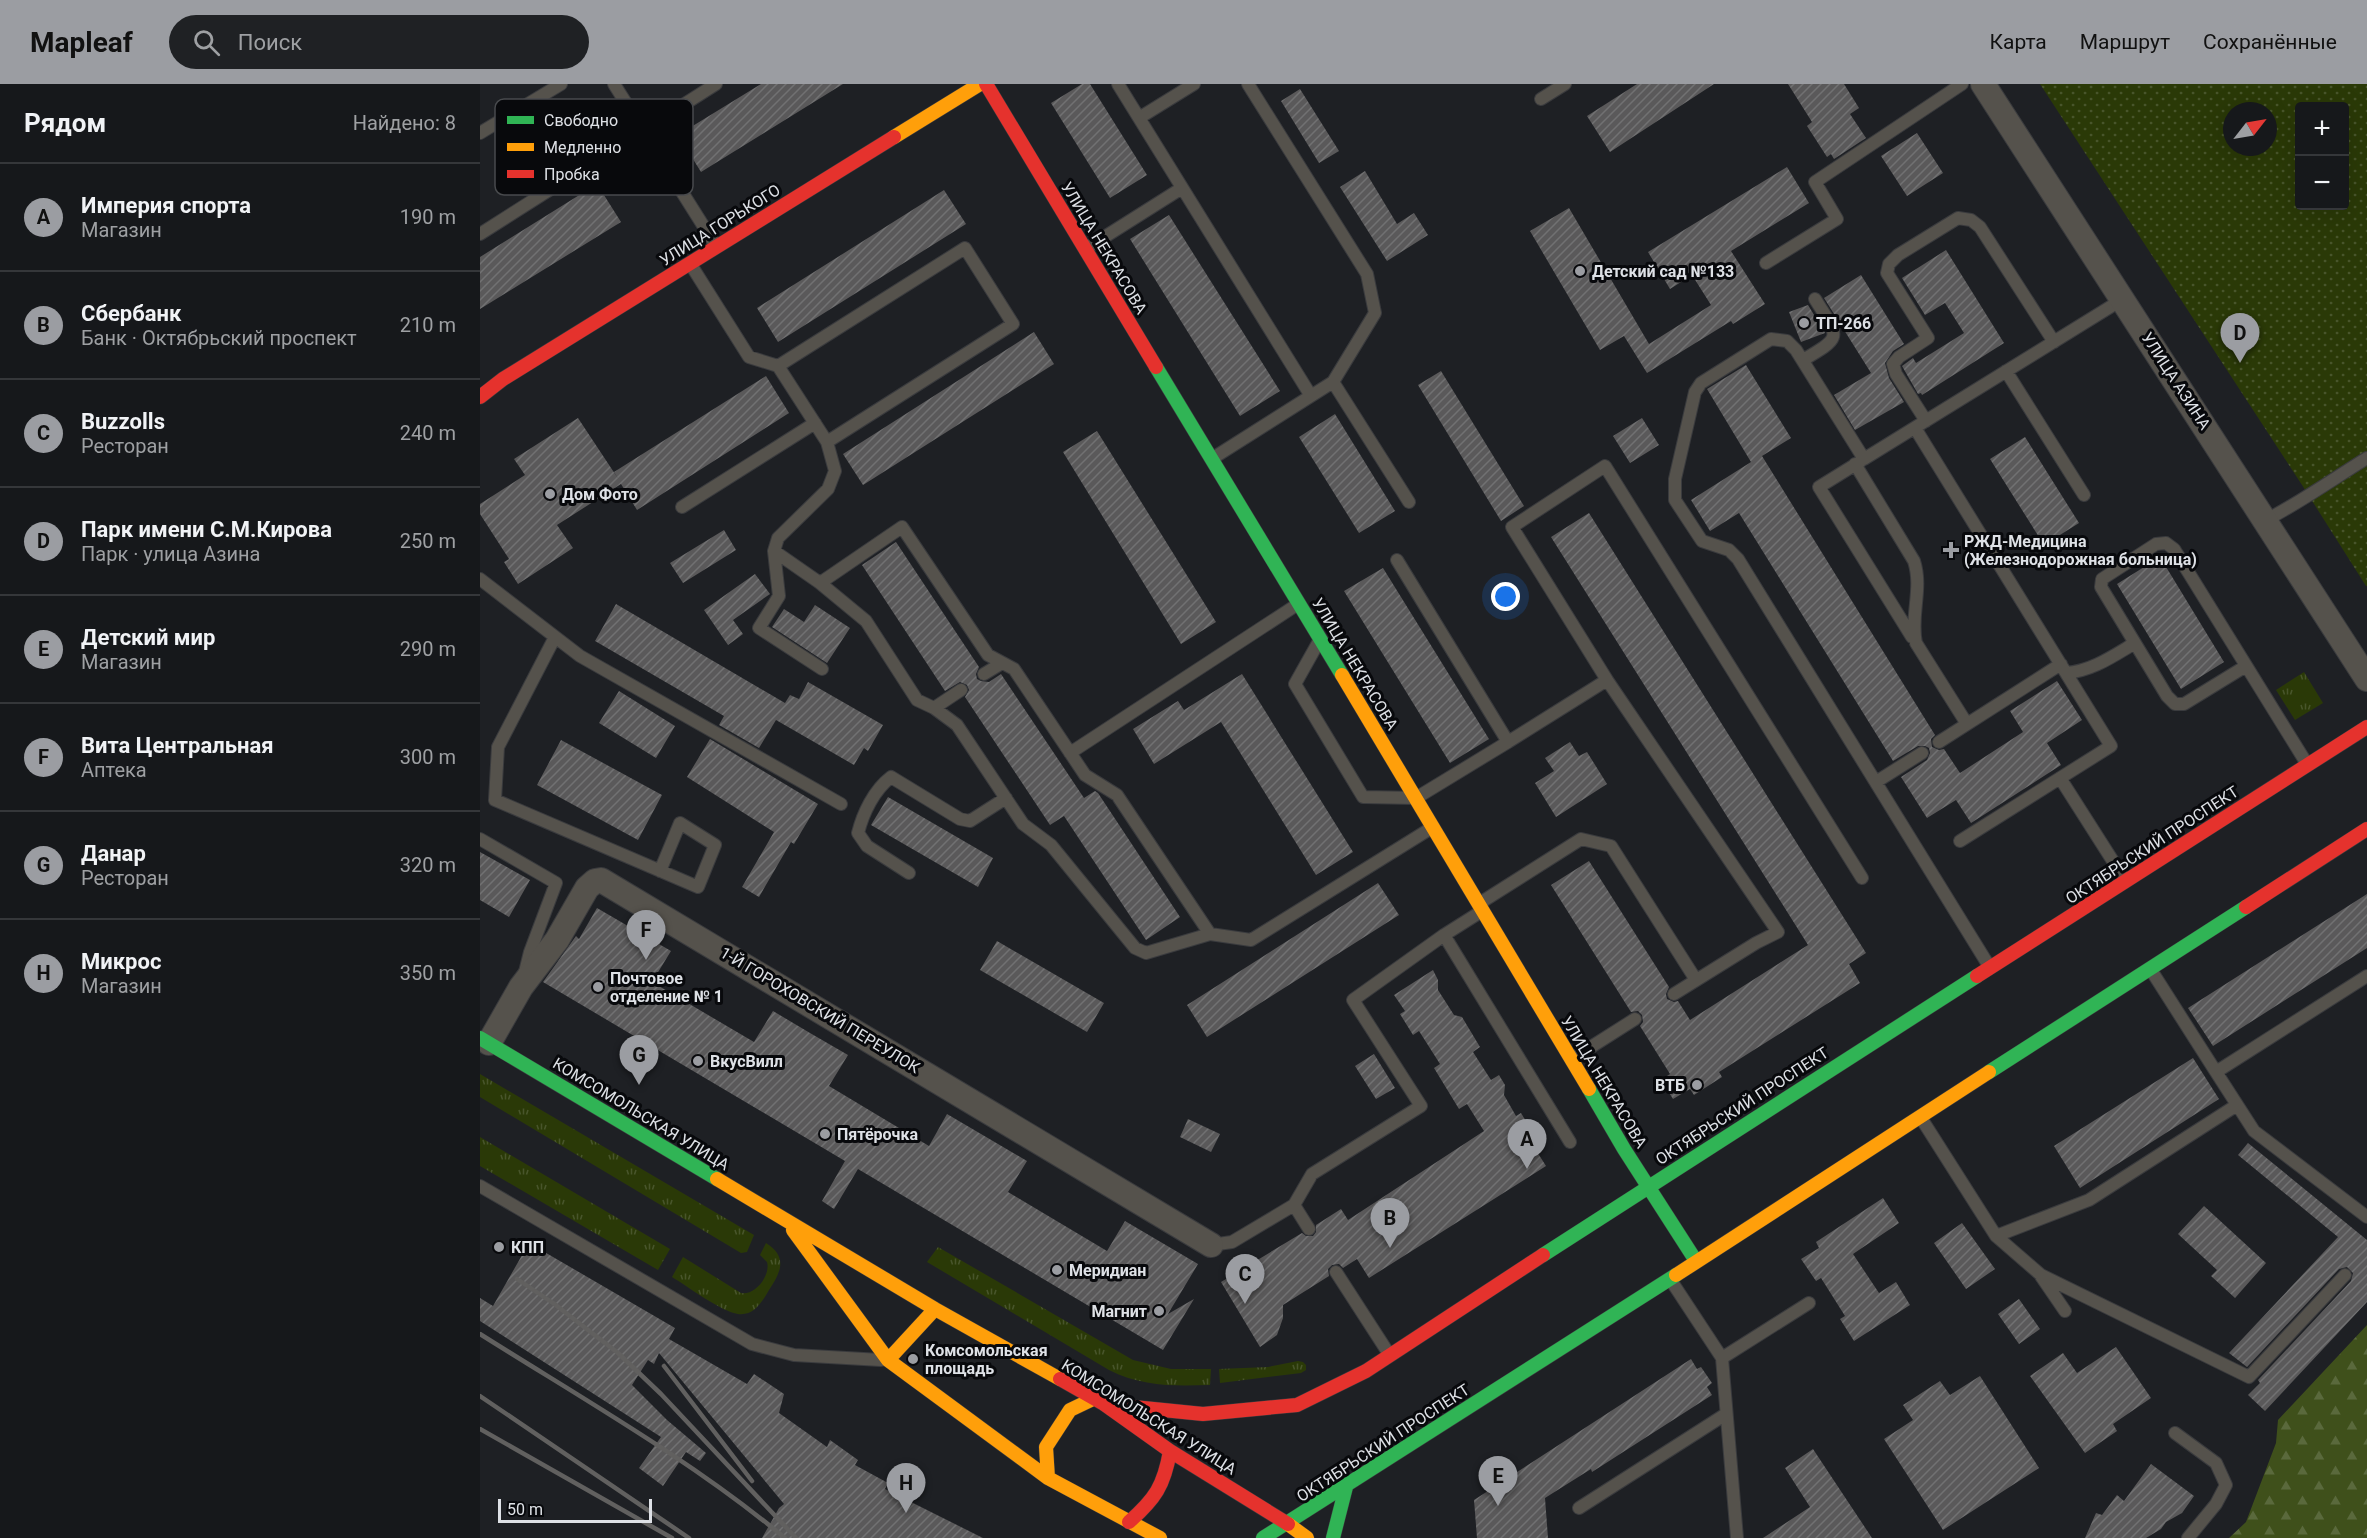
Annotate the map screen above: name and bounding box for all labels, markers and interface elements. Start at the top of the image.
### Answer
search box [169,15,589,69]
text: Mapleaf [30,26,133,59]
icon: search [190,26,223,59]
text: Поиск [238,30,302,55]
text: Карта [1990,30,2047,54]
text: Маршрут [2080,30,2170,54]
text: Сохранённые [2203,30,2337,54]
legend [495,99,693,195]
north arrow [2223,102,2277,156]
map controls [2295,102,2349,210]
button: + [2295,102,2349,156]
text: Рядом [24,108,106,138]
text: Найдено: 8 [353,111,456,135]
text: Свободно [544,111,618,130]
text: Медленно [544,138,621,157]
button: − [2295,156,2349,210]
text: Пробка [544,165,600,184]
street label: УЛИЦА НЕКРАСОВА [1057,179,1151,318]
street label: УЛИЦА ГОРЬКОГО [656,180,784,270]
text: Империя спорта [81,193,251,218]
text: A [37,205,50,229]
text: 190 m [400,205,456,229]
text: Магазин [81,218,162,242]
place label: Детский сад №133 [1592,262,1734,281]
marker: Детский сад №133 [1573,264,1587,278]
text: Сбербанк [81,301,181,326]
text: B [37,313,50,337]
text: 210 m [400,313,456,337]
place label: ТП-266 [1816,314,1871,333]
pin: D [2220,314,2260,363]
marker: ТП-266 [1797,316,1811,330]
text: Банк · Октябрьский проспект [81,326,357,350]
street label: УЛИЦА АЗИНА [2138,329,2215,434]
text: Buzzolls [81,409,165,434]
text: C [37,421,50,445]
text: 240 m [400,421,456,445]
text: Ресторан [81,434,169,458]
place label: Дом Фото [562,485,638,504]
marker: Дом Фото [543,487,557,501]
text: Парк имени С.М.Кирова [81,517,332,542]
text: D [37,529,50,553]
text: 250 m [400,529,456,553]
place label: РЖД-Медицина (Железнодорожная больница) [1964,532,2197,569]
marker: РЖД-Медицина (Железнодорожная больница) [1942,541,1960,559]
text: Парк · улица Азина [81,542,260,566]
your location [1491,582,1520,611]
street label: УЛИЦА НЕКРАСОВА [1308,595,1402,734]
text: Детский мир [81,625,215,650]
text: E [38,637,49,661]
text: 290 m [400,637,456,661]
text: Магазин [81,650,162,674]
text: Вита Центральная [81,733,274,758]
text: F [38,745,49,769]
text: 300 m [400,745,456,769]
text: Аптека [81,758,147,782]
street label: ОКТЯБРЬСКИЙ ПРОСПЕКТ [2062,782,2242,908]
text: Данар [81,841,146,866]
text: G [37,853,50,877]
text: 320 m [400,853,456,877]
text: Ресторан [81,866,169,890]
pin: F [626,910,666,960]
street label: 1-Й ГОРОХОВСКИЙ ПЕРЕУЛОК [717,943,924,1078]
text: Микрос [81,949,161,974]
text: H [36,961,51,985]
text: 350 m [400,961,456,985]
place label: Почтовое отделение № 1 [610,969,723,1006]
text: Магазин [81,974,162,998]
marker: Почтовое отделение № 1 [591,980,605,994]
street label: УЛИЦА НЕКРАСОВА [1557,1013,1651,1152]
pin: G [620,1036,658,1085]
street label: ОКТЯБРЬСКИЙ ПРОСПЕКТ [1652,1043,1832,1169]
place label: ВкусВилл [710,1052,783,1071]
street label: КОМСОМОЛЬСКАЯ УЛИЦА [549,1054,733,1175]
marker: ВкусВилл [691,1054,705,1068]
place label: ВТБ [1655,1076,1685,1095]
marker: ВТБ [1690,1078,1704,1092]
pin: A [1508,1120,1546,1169]
place label: Пятёрочка [837,1125,918,1144]
marker: Пятёрочка [818,1127,832,1141]
pin: B [1370,1198,1410,1248]
place label: КПП [511,1238,544,1257]
marker: КПП [492,1240,506,1254]
pin: C [1226,1254,1264,1304]
place label: Меридиан [1069,1261,1146,1280]
marker: Меридиан [1050,1263,1064,1277]
place label: Магнит [1091,1302,1147,1321]
marker: Магнит [1152,1304,1166,1318]
place label: Комсомольская площадь [925,1341,1048,1378]
marker: Комсомольская площадь [906,1352,920,1366]
street label: КОМСОМОЛЬСКАЯ УЛИЦА [1058,1355,1240,1479]
street label: ОКТЯБРЬСКИЙ ПРОСПЕКТ [1293,1380,1473,1506]
pin: E [1478,1456,1518,1506]
pin: H [886,1464,926,1513]
scale bar [498,1496,652,1524]
text: 50 m [507,1500,543,1519]

